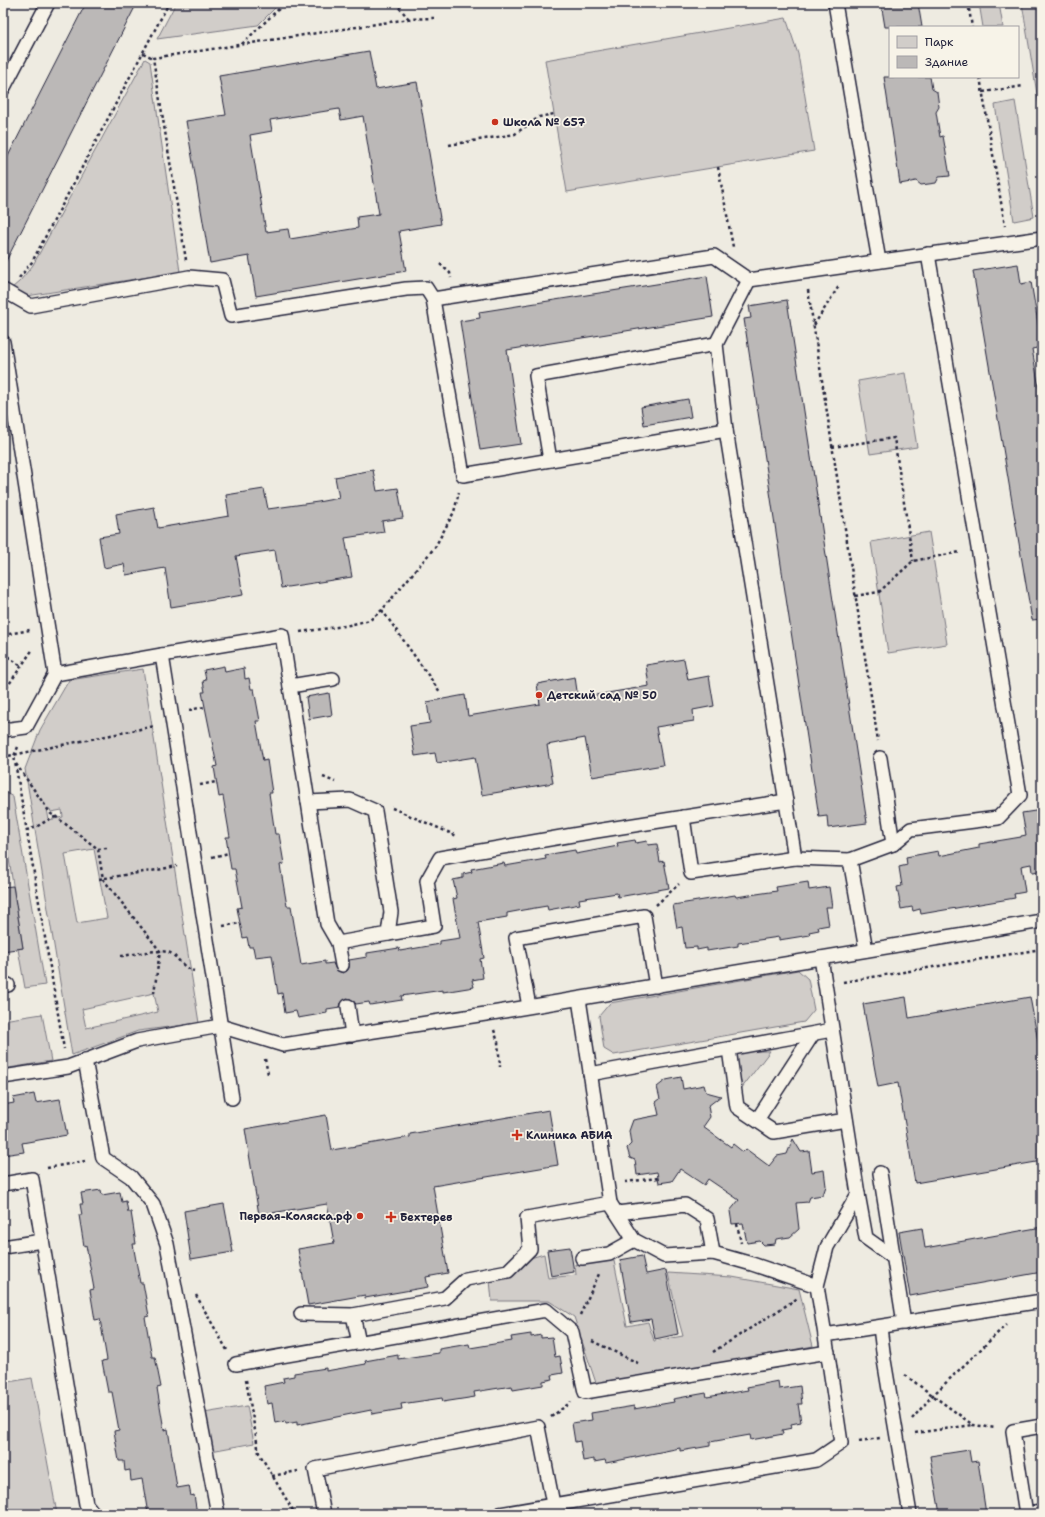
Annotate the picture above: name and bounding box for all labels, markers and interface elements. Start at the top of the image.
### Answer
legend [889,26,1019,78]
text: Парк [925,34,954,50]
text: Здание [925,54,969,70]
place label: Школа № 657 [503,115,585,130]
marker: Школа № 657 [490,117,500,127]
place label: Детский сад № 50 [547,688,657,703]
marker: Детский сад № 50 [534,690,544,700]
place label: Клиника АБИА [526,1128,613,1143]
marker: Клиника АБИА [511,1129,523,1141]
place label: Первая-Коляска.рф [239,1209,352,1224]
place label: Бехтерев [400,1210,452,1225]
marker: Первая-Коляска.рф [355,1211,365,1221]
marker: Бехтерев [385,1211,397,1223]

